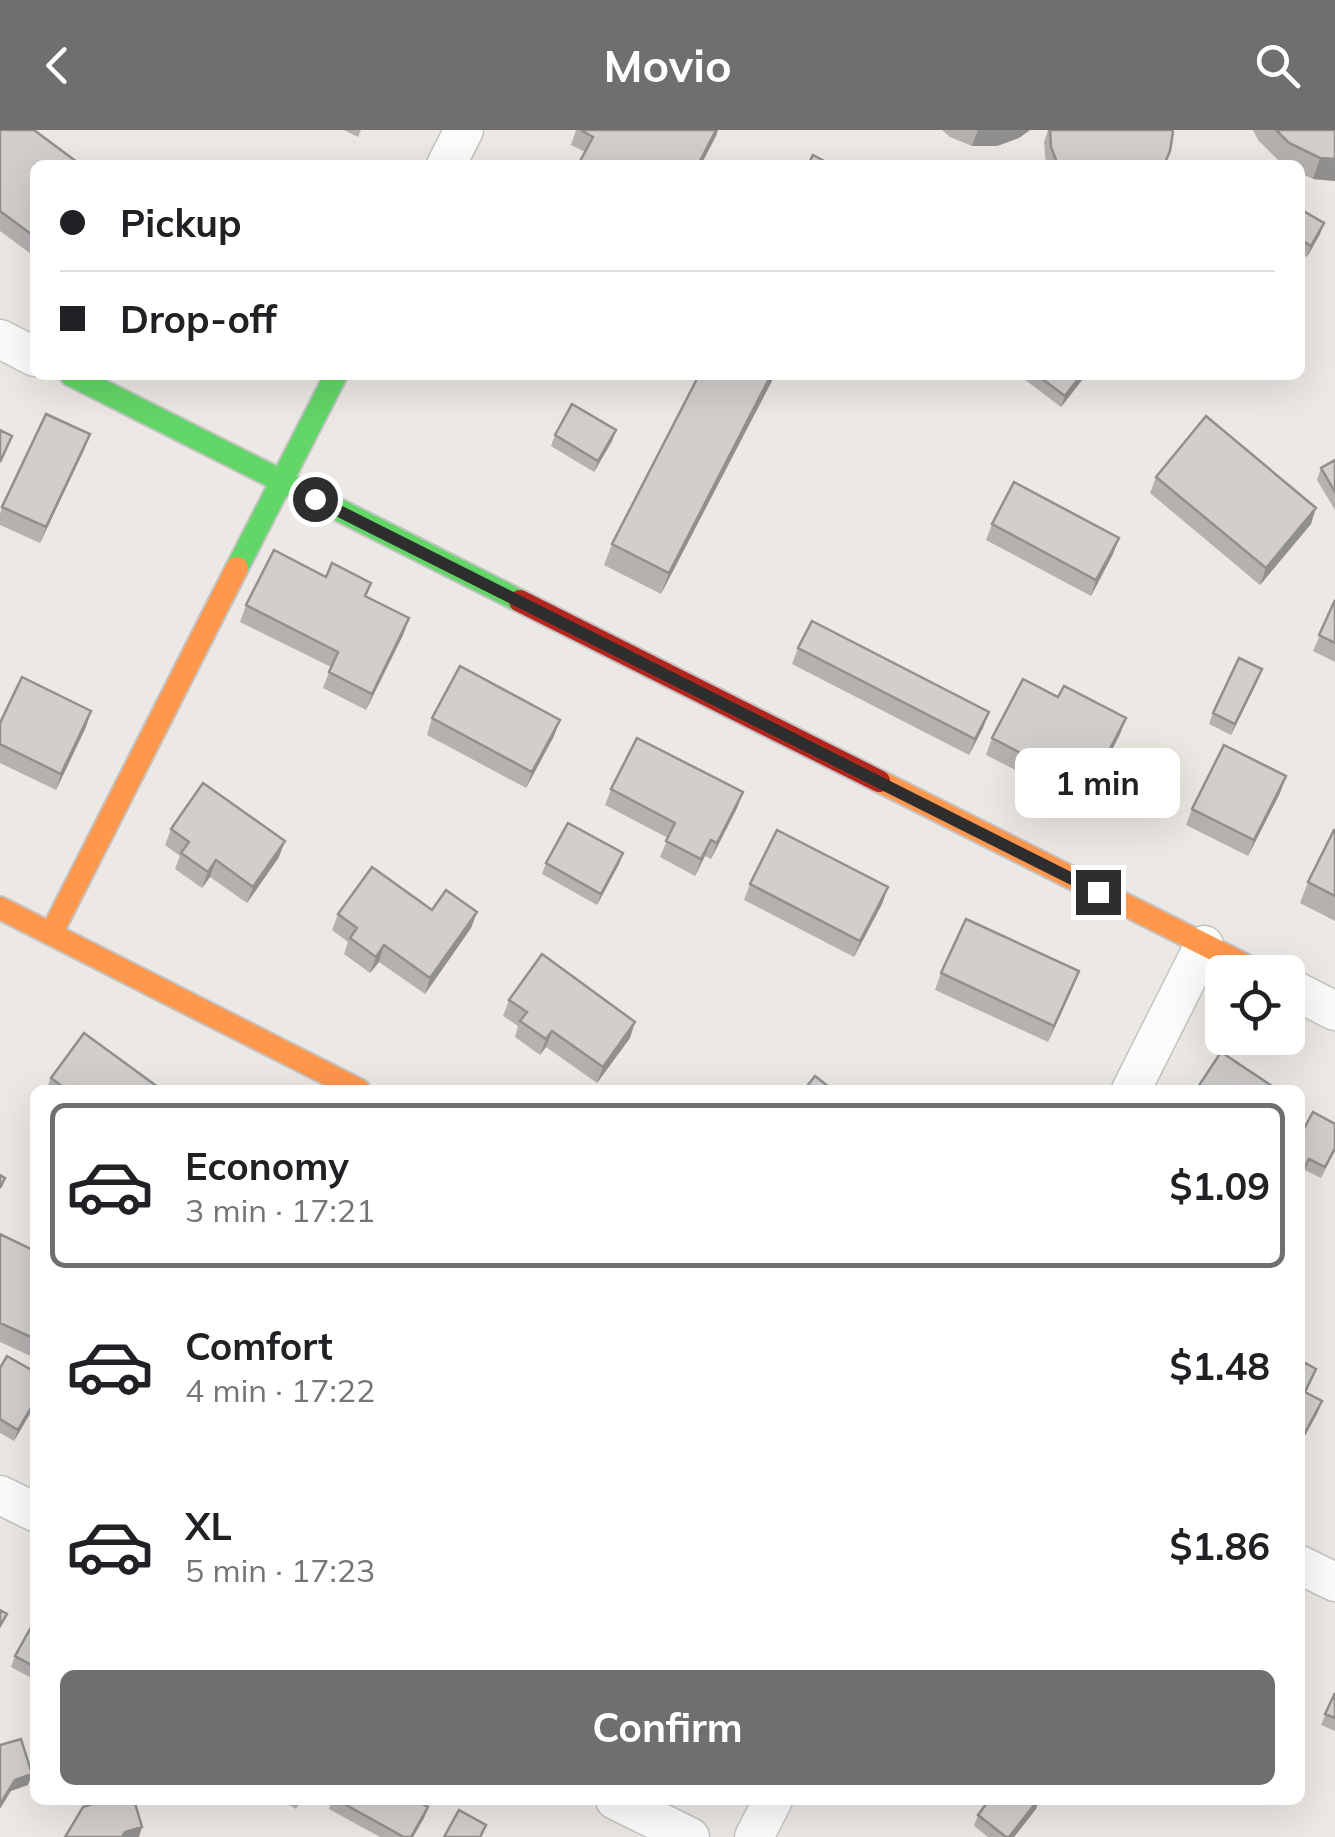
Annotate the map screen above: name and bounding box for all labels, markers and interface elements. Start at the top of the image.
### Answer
text: Movio [603,37,732,93]
icon: back [30,38,85,93]
icon: search [1250,38,1305,93]
text: Pickup [120,199,242,247]
text: Drop-off [120,295,277,343]
route start [293,477,338,522]
callout: 1 min [1016,747,1180,817]
text: 1 min [1055,763,1140,803]
route end [1076,870,1121,915]
map controls [1205,955,1305,1055]
button: locate [1205,955,1305,1055]
icon: car [65,1141,155,1231]
text: Economy [185,1142,349,1190]
text: $1.09 [1169,1162,1270,1210]
text: 3 min · 17:21 [185,1190,375,1230]
icon: car [65,1321,155,1411]
text: Comfort [185,1322,333,1370]
text: $1.48 [1169,1342,1270,1390]
text: 4 min · 17:22 [185,1370,375,1410]
icon: car [65,1501,155,1591]
text: XL [185,1502,232,1550]
text: $1.86 [1169,1522,1270,1570]
text: 5 min · 17:23 [185,1550,375,1590]
button: Confirm [60,1670,1275,1785]

